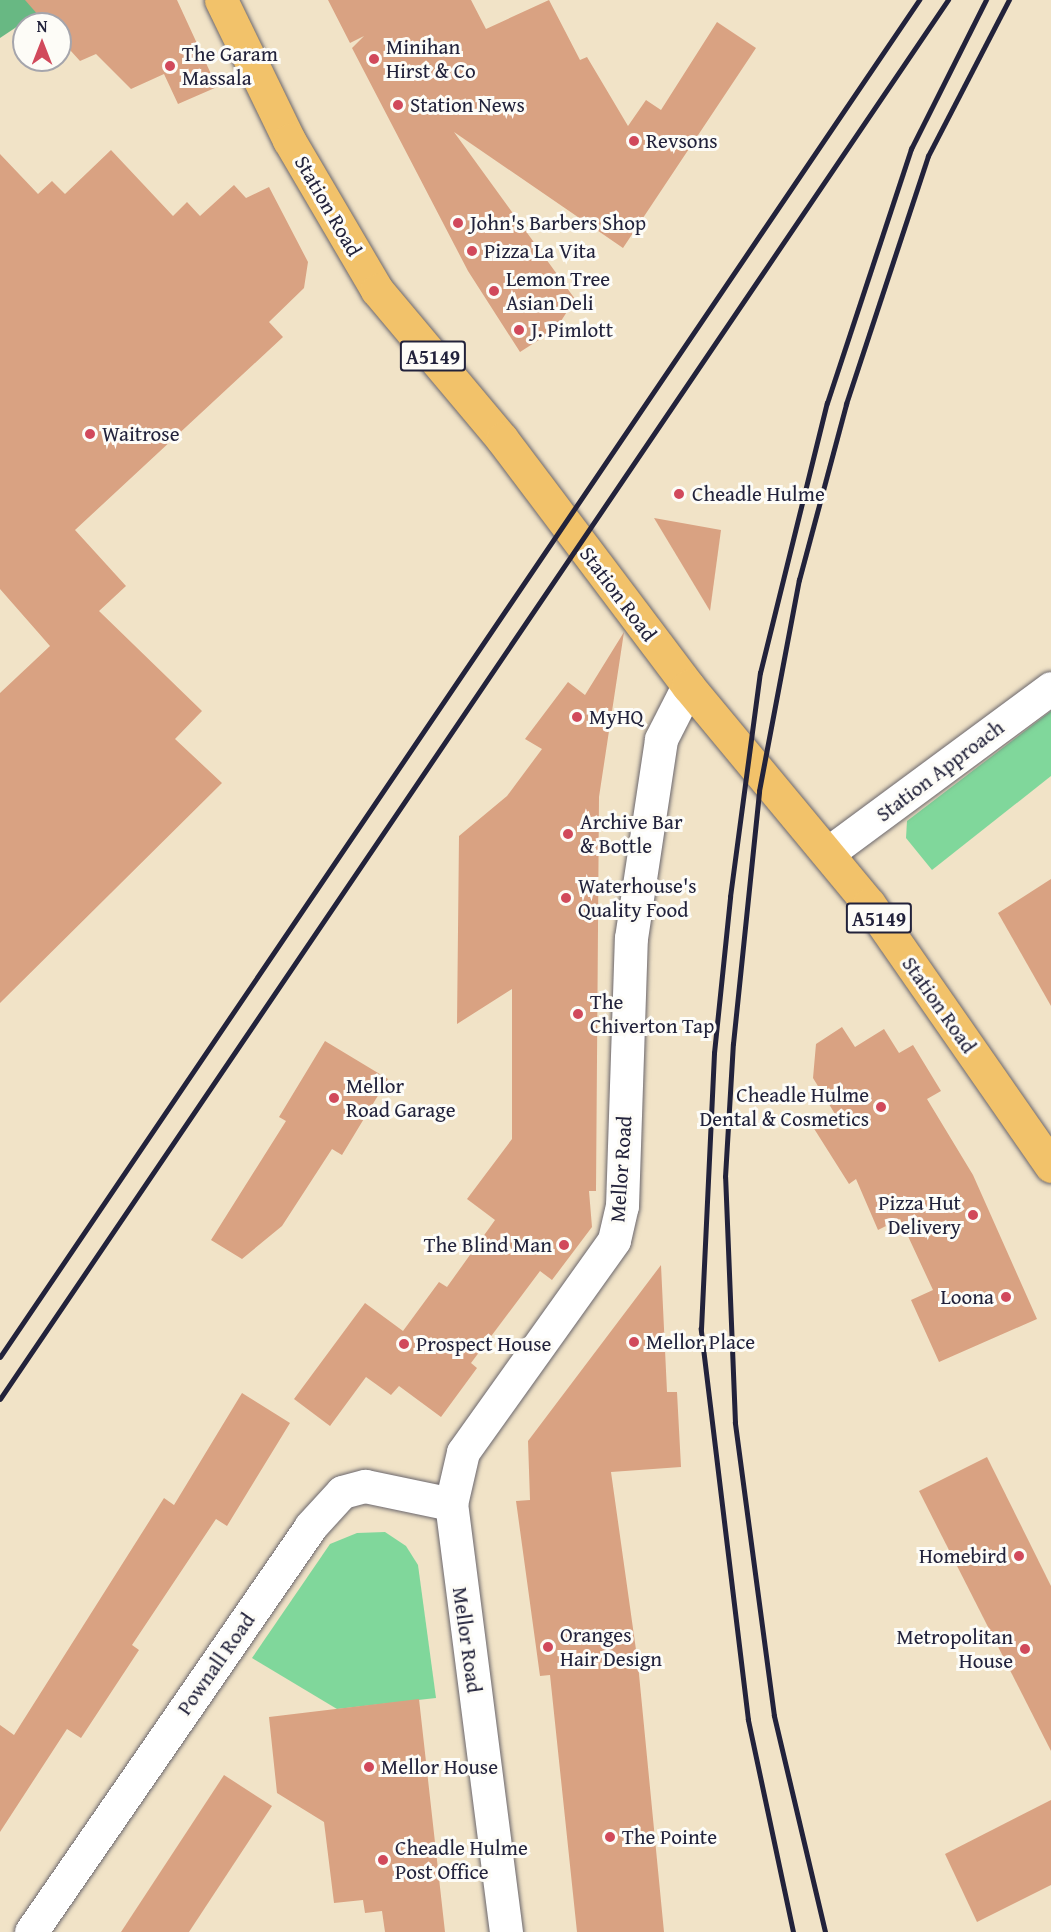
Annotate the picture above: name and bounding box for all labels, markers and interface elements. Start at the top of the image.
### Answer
north arrow [12,12,72,72]
text: N [37,14,47,38]
place label: Minihan Hirst & Co [386,34,476,84]
place label: The Garam Massala [182,41,278,91]
marker: Minihan Hirst & Co [367,52,381,66]
marker: The Garam Massala [163,59,177,73]
place label: Station News [410,92,525,118]
marker: Station News [391,98,405,112]
place label: Revsons [646,128,718,154]
marker: Revsons [627,134,641,148]
street label: Station Road [289,151,367,261]
place label: John's Barbers Shop [470,210,646,236]
marker: John's Barbers Shop [451,216,465,230]
place label: Pizza La Vita [484,238,596,264]
marker: Pizza La Vita [465,244,479,258]
place label: Lemon Tree Asian Deli [506,266,610,316]
marker: Lemon Tree Asian Deli [487,284,501,298]
place label: J. Pimlott [531,317,613,343]
marker: J. Pimlott [512,323,526,337]
road number: A5149 [398,339,468,373]
place label: Waitrose [102,421,180,447]
marker: Waitrose [83,427,97,441]
place label: Cheadle Hulme [692,481,825,507]
marker: Cheadle Hulme [670,485,688,503]
street label: Station Road [574,542,662,646]
place label: MyHQ [589,704,643,730]
marker: MyHQ [570,710,584,724]
street label: Station Approach [871,715,1009,827]
place label: Archive Bar & Bottle [580,809,683,859]
marker: Archive Bar & Bottle [561,827,575,841]
place label: Waterhouse's Quality Food [578,873,697,923]
marker: Waterhouse's Quality Food [559,891,573,905]
road number: A5149 [844,901,914,935]
street label: Station Road [897,952,981,1058]
place label: The Chiverton Tap [590,989,714,1039]
marker: The Chiverton Tap [571,1007,585,1021]
place label: Mellor Road Garage [346,1073,456,1123]
place label: Cheadle Hulme Dental & Cosmetics [699,1082,869,1132]
marker: Mellor Road Garage [327,1091,341,1105]
marker: Cheadle Hulme Dental & Cosmetics [874,1100,888,1114]
street label: Mellor Road [605,1115,637,1223]
place label: Pizza Hut Delivery [878,1190,961,1240]
marker: Pizza Hut Delivery [966,1208,980,1222]
place label: The Blind Man [424,1232,552,1258]
marker: The Blind Man [557,1238,571,1252]
place label: Loona [941,1284,994,1310]
marker: Loona [999,1290,1013,1304]
place label: Mellor Place [646,1329,755,1355]
place label: Prospect House [416,1331,551,1357]
marker: Mellor Place [627,1335,641,1349]
marker: Prospect House [397,1337,411,1351]
place label: Homebird [919,1543,1007,1569]
marker: Homebird [1012,1549,1026,1563]
street label: Mellor Road [447,1585,487,1695]
street label: Pownall Road [172,1608,260,1720]
place label: Oranges Hair Design [560,1622,662,1672]
place label: Metropolitan House [896,1624,1013,1674]
marker: Oranges Hair Design [541,1640,555,1654]
marker: Metropolitan House [1018,1642,1032,1656]
place label: Mellor House [381,1754,498,1780]
marker: Mellor House [362,1760,376,1774]
place label: The Pointe [622,1824,717,1850]
marker: The Pointe [603,1830,617,1844]
place label: Cheadle Hulme Post Office [395,1835,528,1885]
marker: Cheadle Hulme Post Office [376,1853,390,1867]

